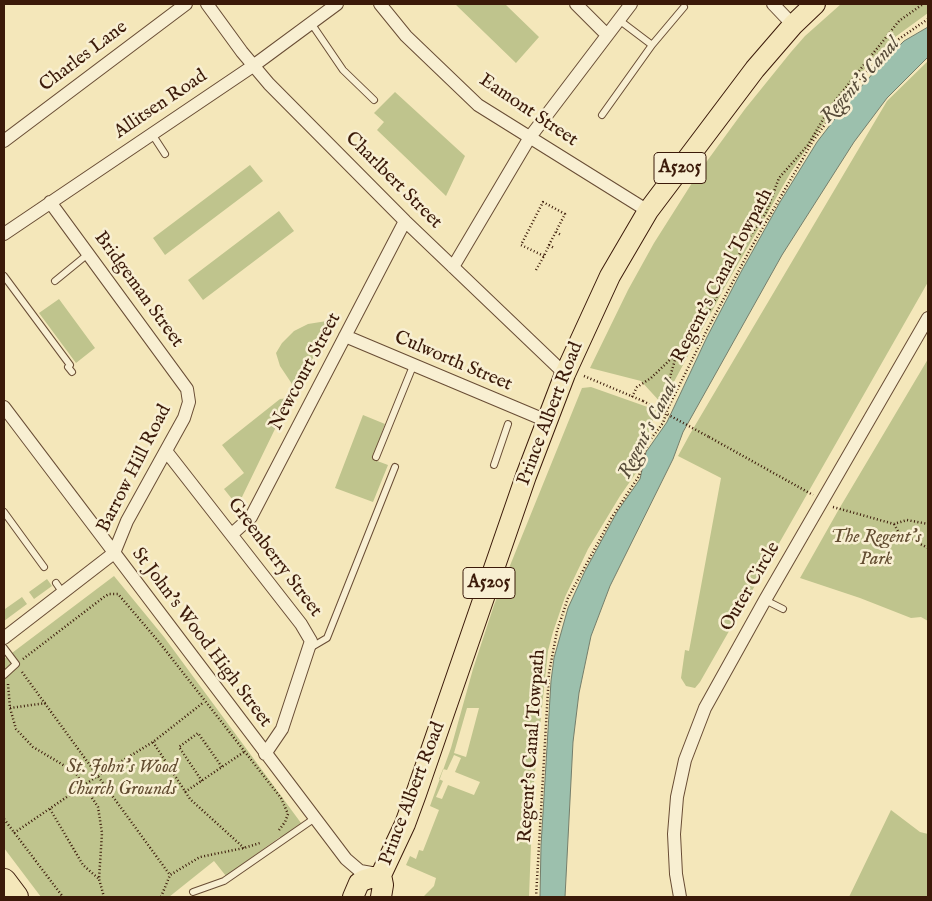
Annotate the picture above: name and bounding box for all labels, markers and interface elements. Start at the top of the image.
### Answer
street label: Charles Lane [36,17,132,97]
water label: Regent's Canal [816,33,906,129]
street label: Allitsen Road [110,66,212,144]
street label: Eamont Street [474,70,582,152]
street label: Charlbert Street [340,128,446,234]
road number: A5205 [654,152,706,184]
street label: Regent's Canal Towpath [667,185,779,367]
street label: Bridgeman Street [88,227,188,353]
street label: Newcourt Street [265,309,347,435]
street label: Culworth Street [391,327,515,397]
street label: Prince Albert Road [513,339,589,489]
water label: Regent's Canal [614,377,684,483]
street label: Barrow Hill Road [93,401,177,537]
street label: Greenberry Street [222,494,326,622]
park label: The Regent's Park [831,527,921,571]
street label: Outer Circle [716,538,786,636]
street label: St John's Wood High Street [126,544,276,732]
road number: A5205 [463,568,515,598]
street label: Regent's Canal Towpath [515,648,551,844]
street label: Prince Albert Road [375,719,451,869]
park label: St. John's Wood Church Grounds [66,757,178,801]

